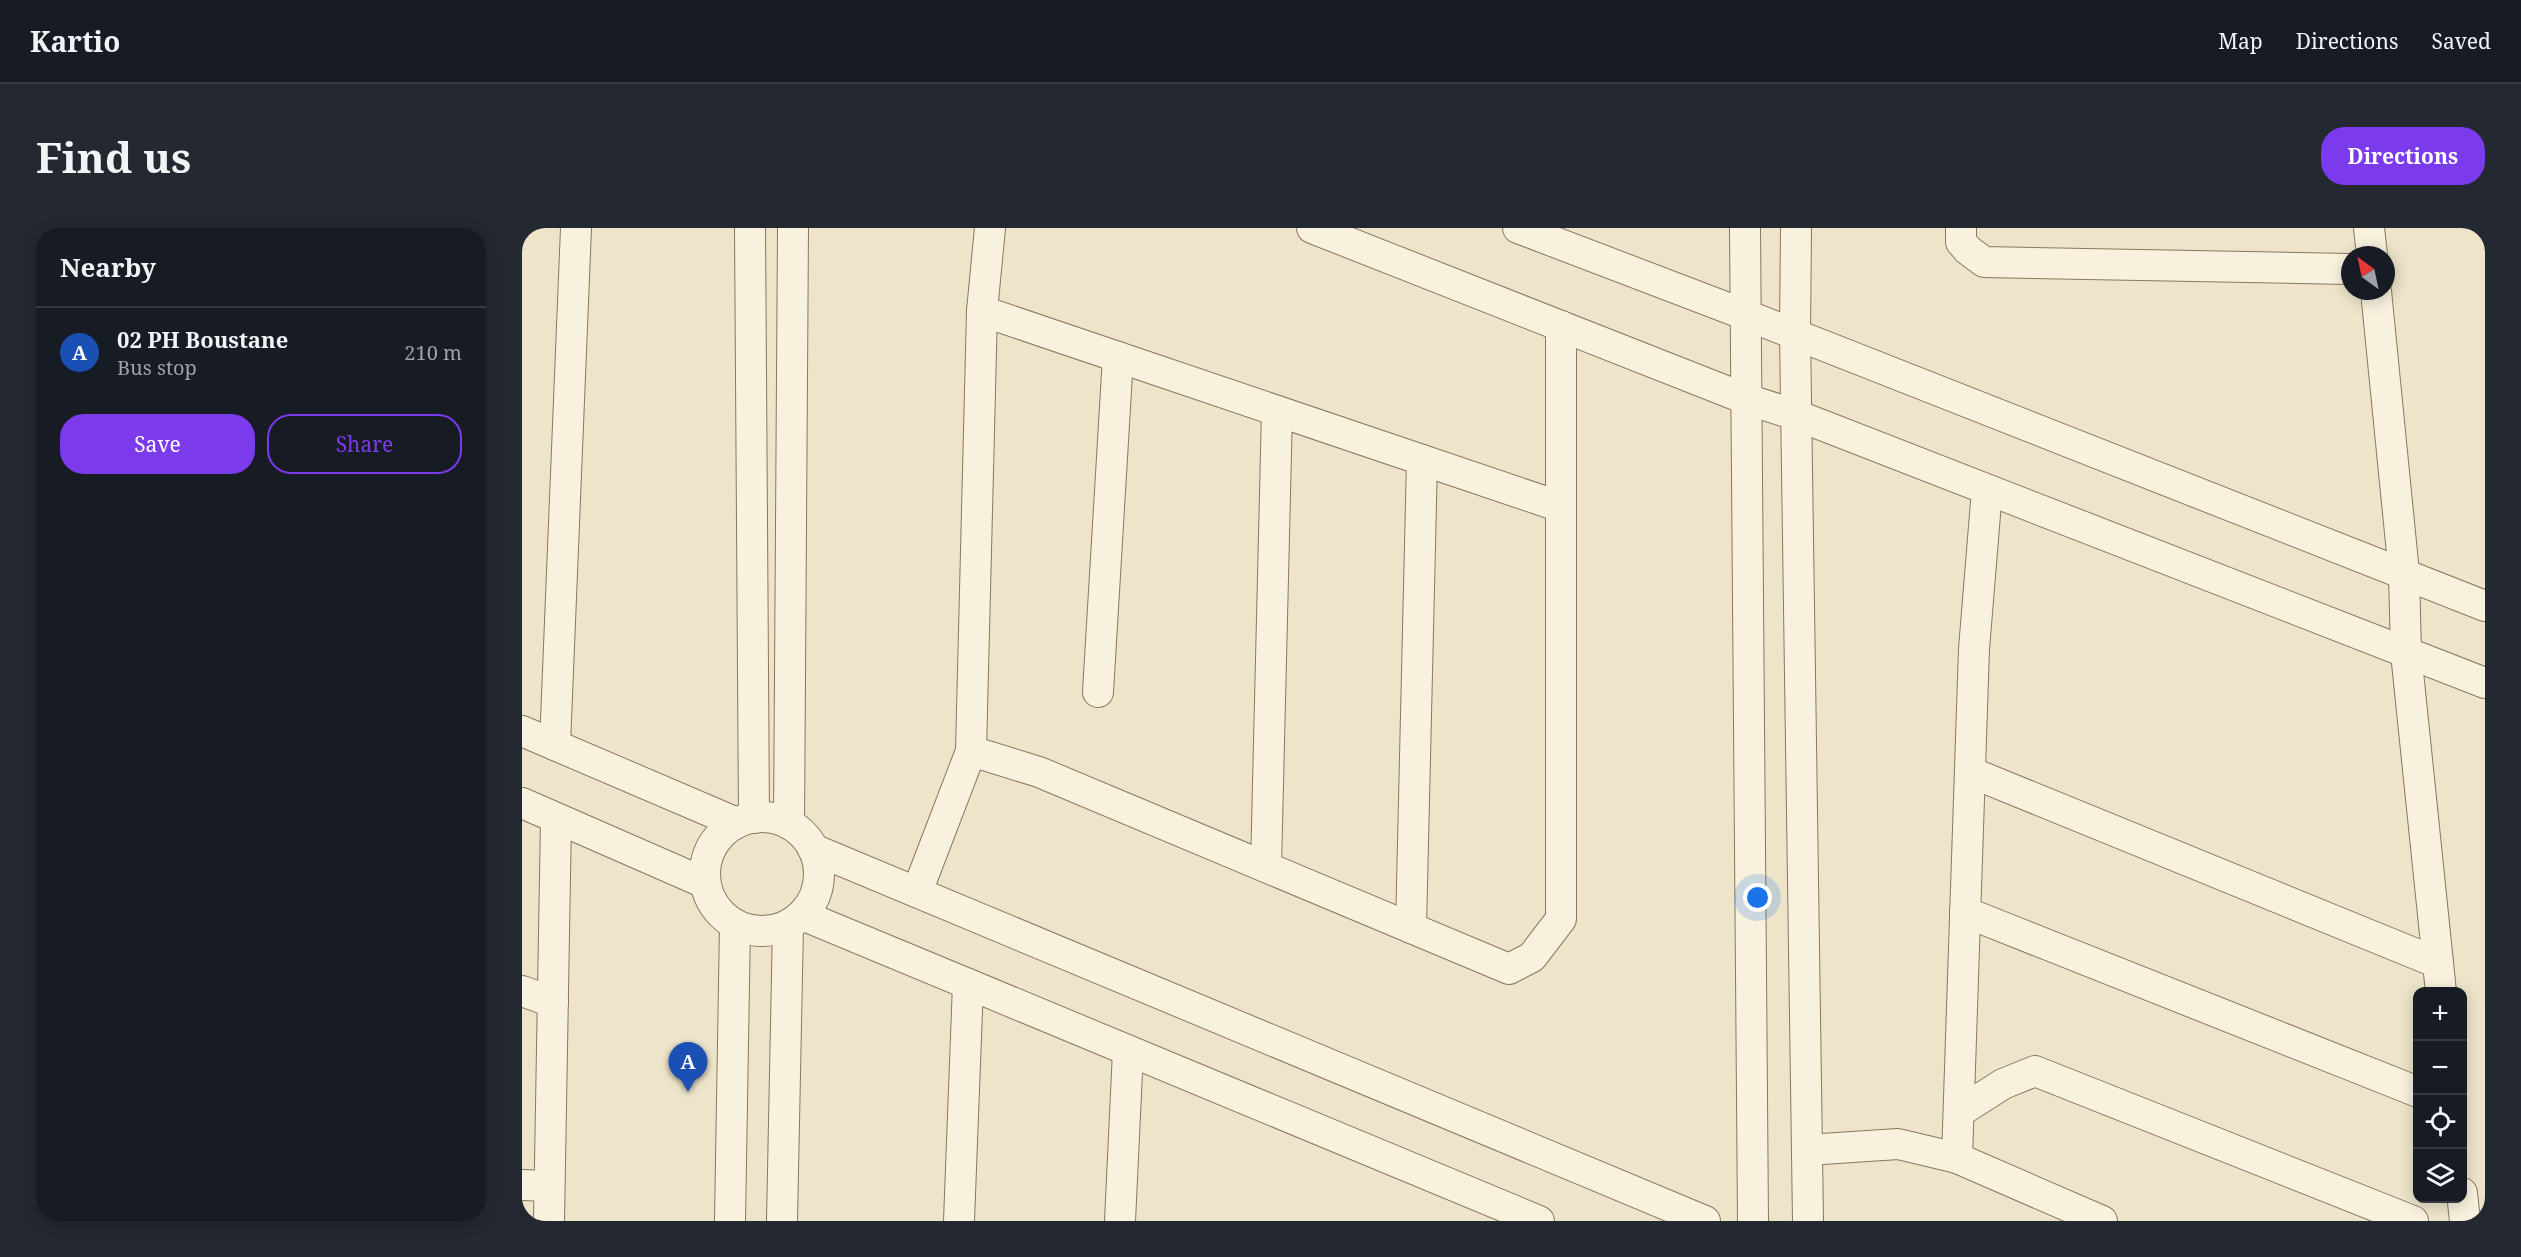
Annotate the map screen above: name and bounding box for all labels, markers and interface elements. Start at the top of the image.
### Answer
text: Kartio [30,22,120,60]
text: Map [2218,27,2263,55]
text: Directions [2296,27,2398,55]
text: Saved [2431,27,2491,55]
button: Directions [2321,127,2485,185]
text: Find us [36,128,191,185]
north arrow [2341,246,2395,300]
text: Nearby [60,249,156,285]
text: 02 PH Boustane [117,324,288,354]
text: A [72,339,87,366]
text: 210 m [404,339,462,366]
text: Bus stop [117,354,197,381]
button: Save [60,414,255,474]
button: Share [267,414,462,474]
your location [1743,883,1772,912]
map controls [2413,987,2467,1203]
button: + [2413,987,2467,1041]
button: − [2413,1041,2467,1095]
pin: A [668,1042,708,1092]
button: locate [2413,1095,2467,1149]
button: layers [2413,1149,2467,1203]

